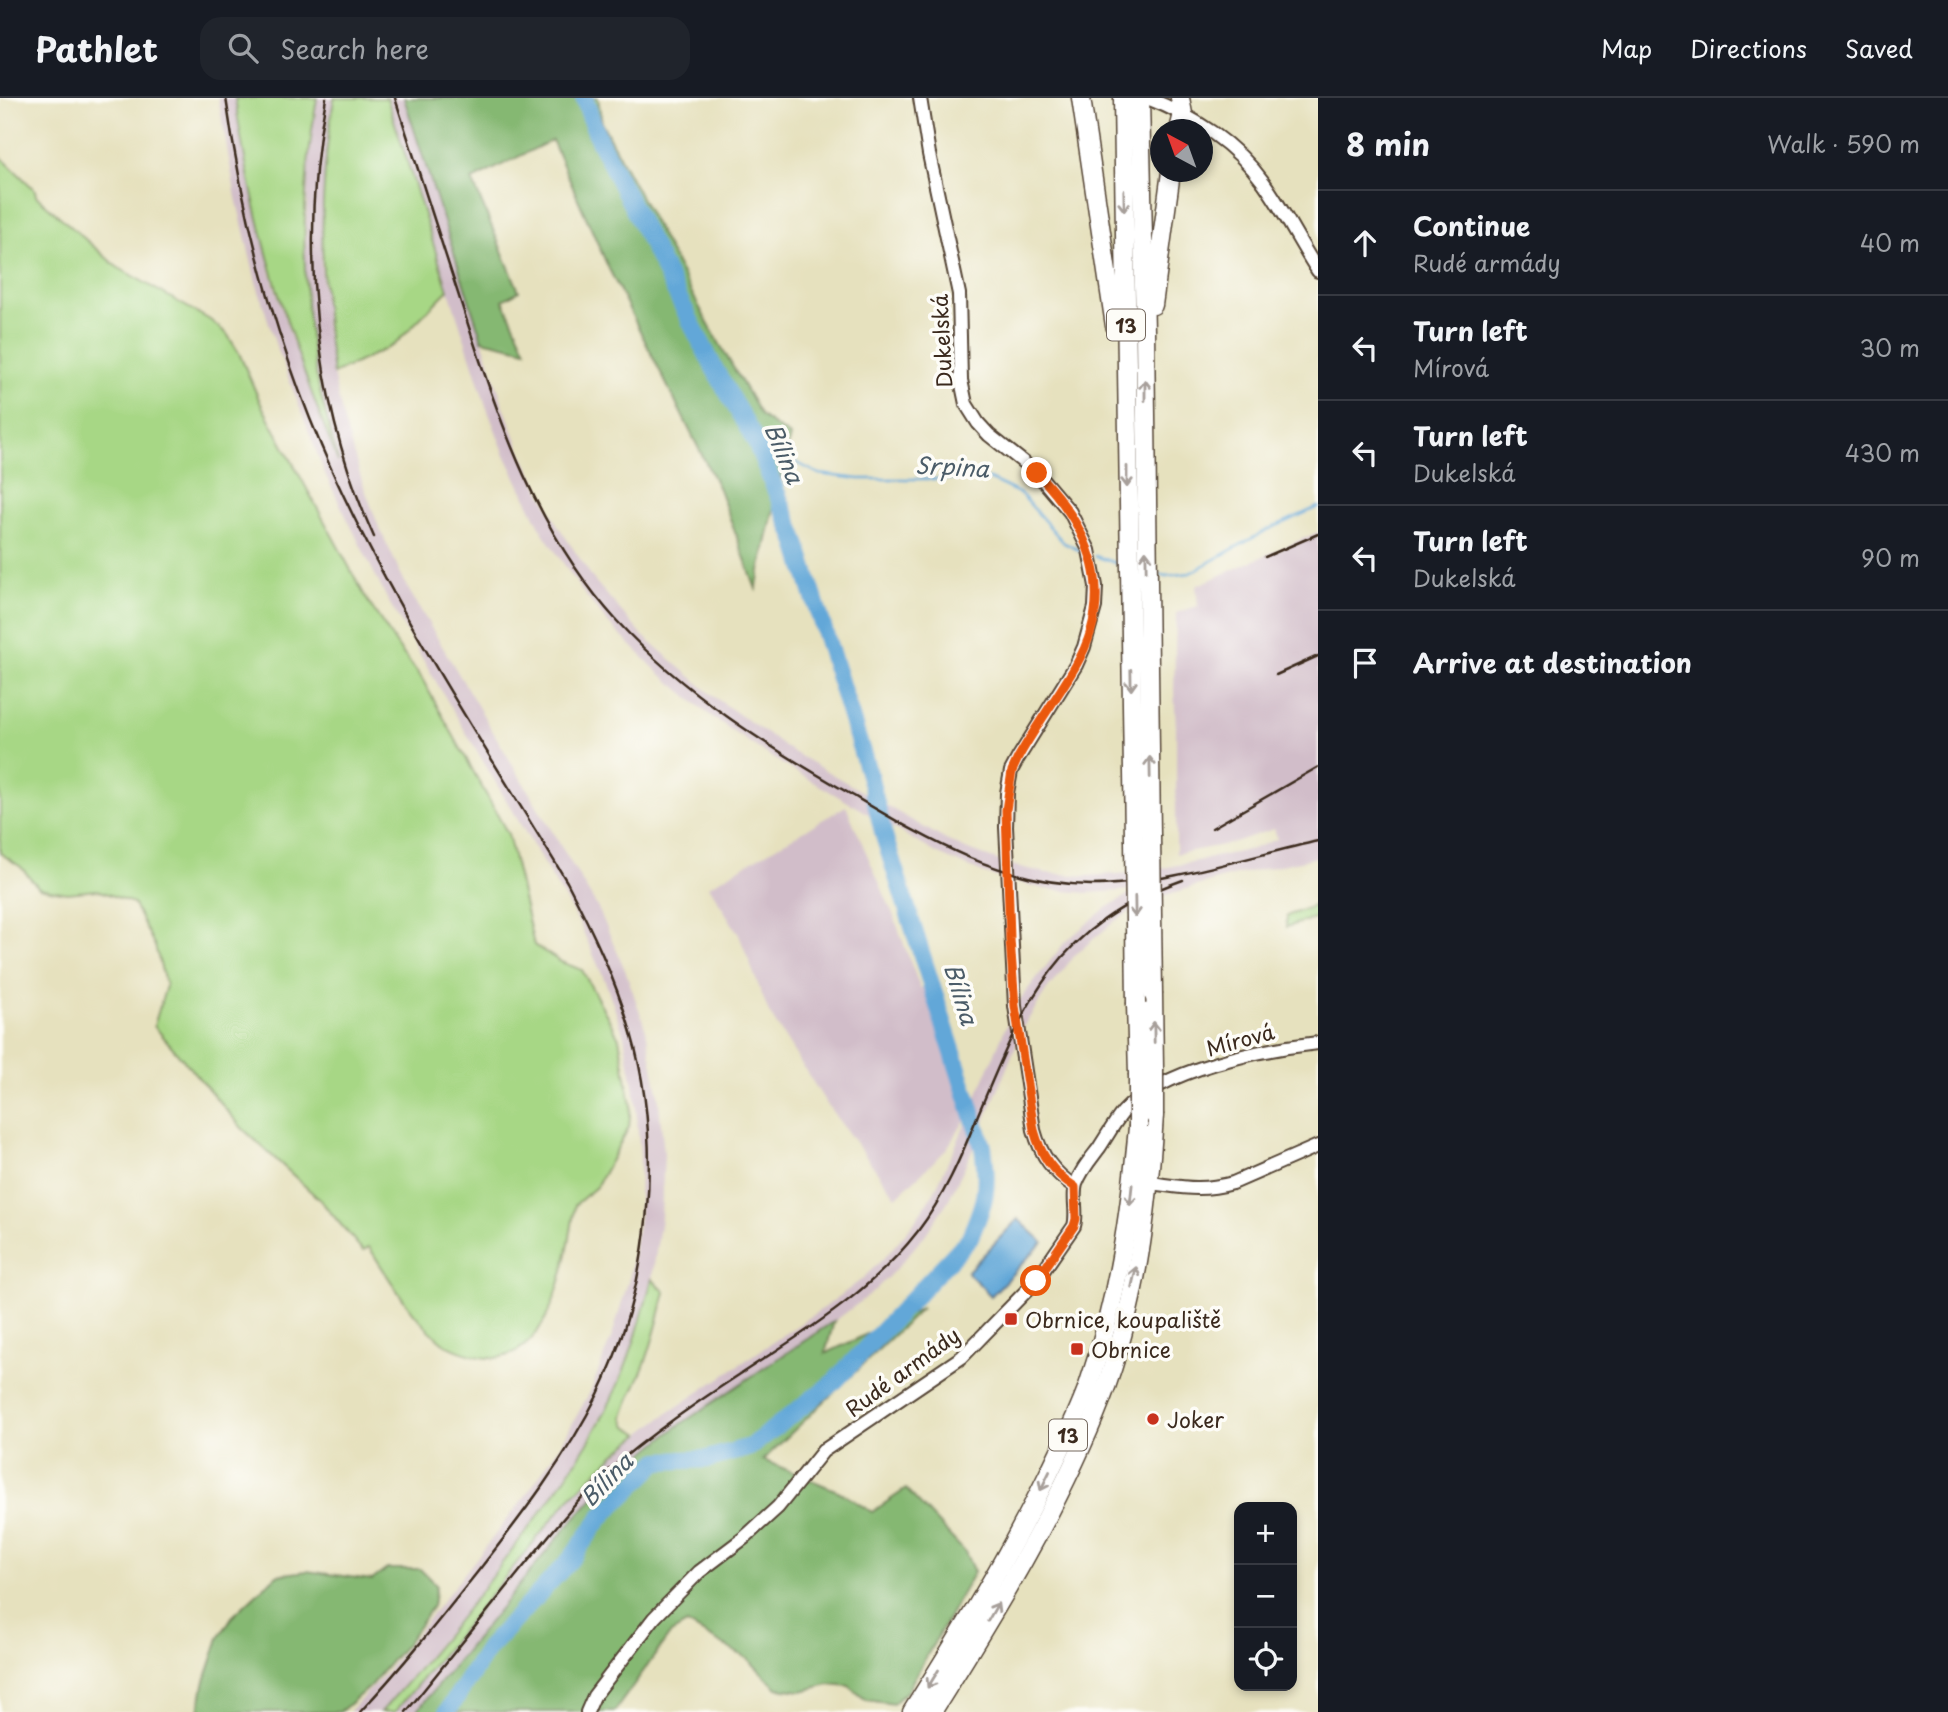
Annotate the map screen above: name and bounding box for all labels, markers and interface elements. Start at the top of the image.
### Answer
search box [200,17,690,80]
text: Pathlet [35,23,158,73]
icon: search [224,29,262,67]
text: Search here [280,29,429,68]
text: Map [1601,30,1652,66]
text: Directions [1690,30,1807,66]
text: Saved [1845,30,1913,66]
north arrow [1150,119,1213,182]
text: 8 min [1346,121,1430,166]
text: Walk · 590 m [1767,126,1920,161]
one-way arrow [1117,189,1131,212]
text: Continue [1413,206,1530,245]
icon: ahead [1346,224,1384,262]
text: 40 m [1860,225,1920,260]
text: Rudé armády [1413,245,1561,280]
street label: Dukelská [923,293,959,389]
road number: 13 [1107,310,1145,341]
text: Turn left [1413,311,1528,350]
icon: left [1346,329,1384,367]
text: 30 m [1859,330,1920,365]
text: Mírová [1413,350,1489,385]
one-way arrow [1138,378,1152,401]
text: Turn left [1413,416,1528,455]
water label: Bílina [757,417,814,489]
icon: left [1346,434,1384,472]
text: 430 m [1845,435,1920,470]
water label: Srpina [914,447,990,485]
text: Dukelská [1413,455,1516,490]
route end [1021,457,1052,488]
one-way arrow [1121,466,1134,489]
text: Turn left [1413,521,1528,560]
icon: left [1346,539,1384,577]
text: 90 m [1861,540,1920,575]
one-way arrow [1140,549,1153,572]
text: Dukelská [1413,560,1516,595]
text: Arrive at destination [1413,643,1692,682]
icon: arrive [1346,644,1384,682]
one-way arrow [1124,668,1137,691]
one-way arrow [1143,756,1156,779]
one-way arrow [1128,895,1142,918]
water label: Bílina [936,959,988,1030]
street label: Mírová [1202,1015,1278,1063]
one-way arrow [1147,1021,1160,1044]
one-way arrow [1125,1183,1138,1205]
route start [1020,1265,1051,1296]
one-way arrow [1128,1266,1142,1289]
place label: Obrnice, koupaliště [1025,1303,1221,1335]
marker: Obrnice, koupaliště [1003,1311,1019,1327]
street label: Rudé armády [838,1318,966,1424]
place label: Obrnice [1091,1333,1171,1365]
marker: Obrnice [1069,1341,1085,1357]
place label: Joker [1167,1403,1224,1435]
marker: Joker [1145,1411,1161,1427]
road number: 13 [1049,1420,1087,1450]
water label: Bílina [572,1444,641,1514]
one-way arrow [1038,1470,1051,1491]
map controls [1234,1502,1297,1691]
button: + [1234,1502,1297,1565]
button: − [1234,1565,1297,1628]
one-way arrow [986,1602,1000,1622]
button: locate [1234,1628,1297,1691]
one-way arrow [926,1669,941,1688]

